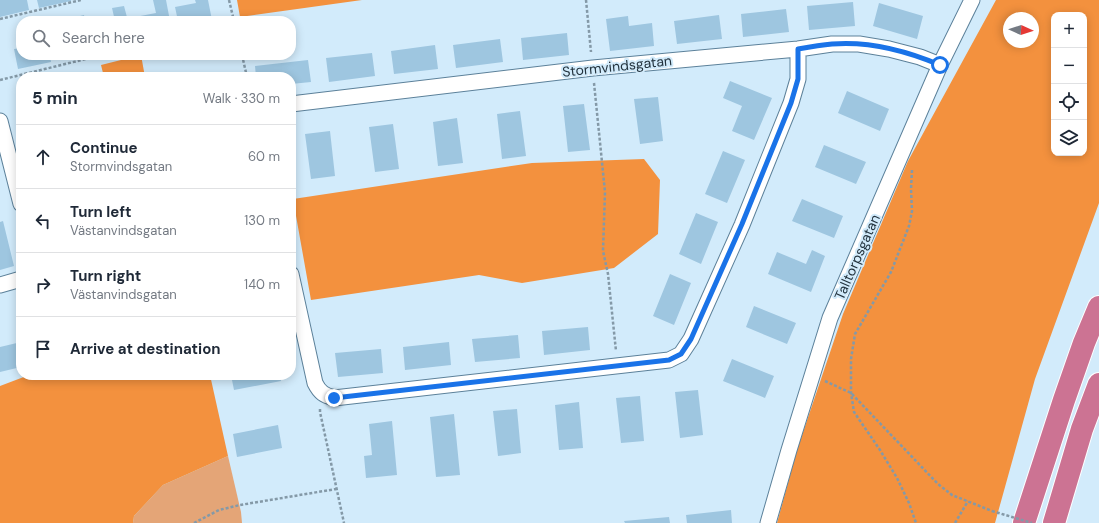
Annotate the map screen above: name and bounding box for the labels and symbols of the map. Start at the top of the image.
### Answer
north arrow [1003,12,1039,48]
street label: Stormvindsgatan [561,51,673,81]
route start [931,56,949,74]
street label: Talltorpsgatan [830,211,884,303]
route end [325,389,343,407]

